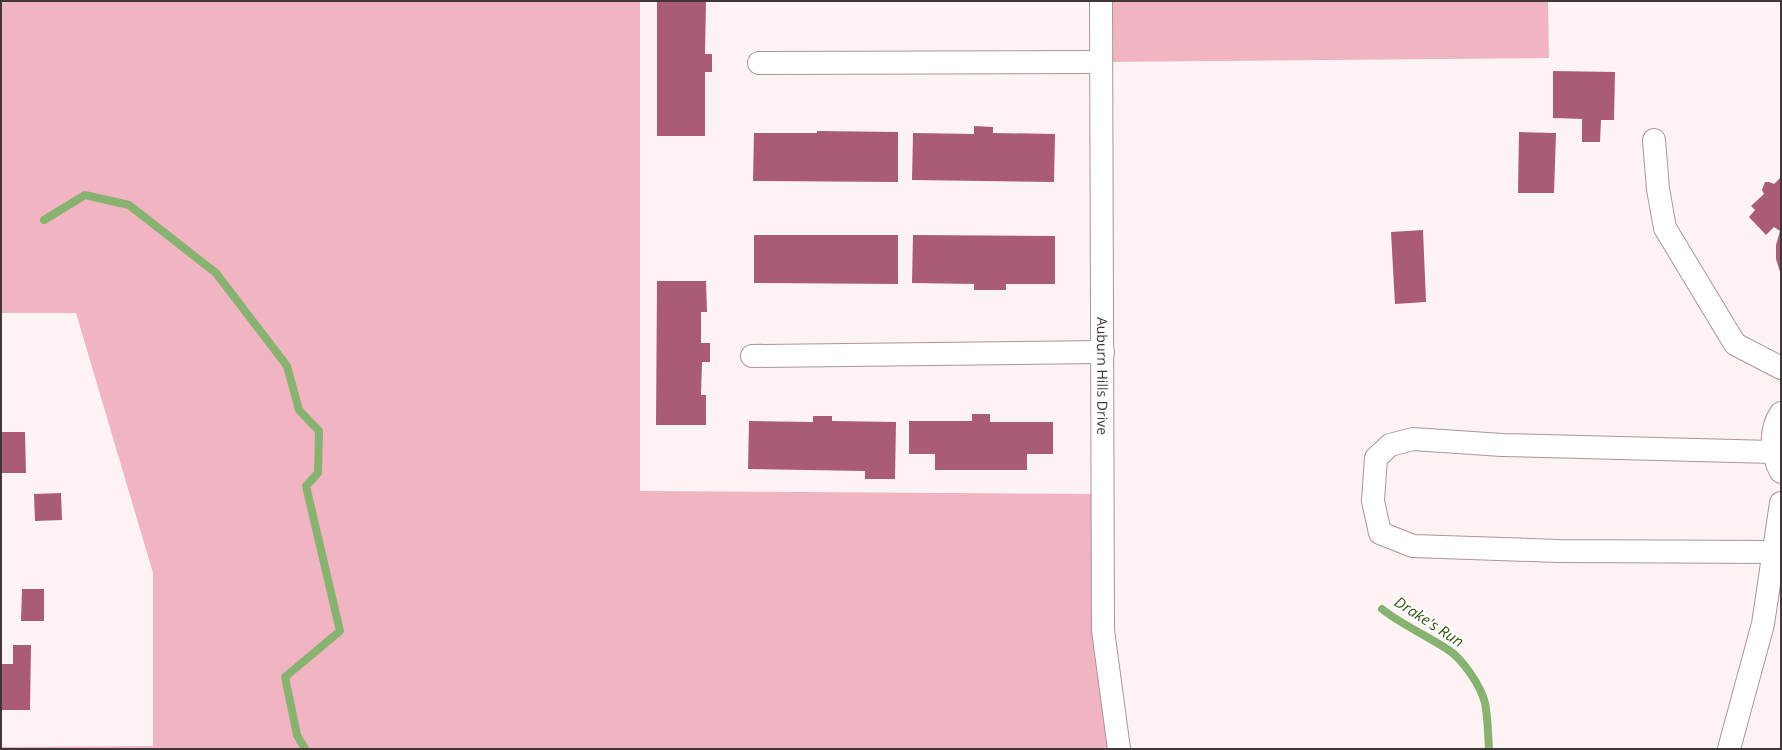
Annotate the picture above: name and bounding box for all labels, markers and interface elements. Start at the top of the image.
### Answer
street label: Auburn Hills Drive [1093,317,1112,435]
water label: Drake's Run [1391,591,1468,651]

